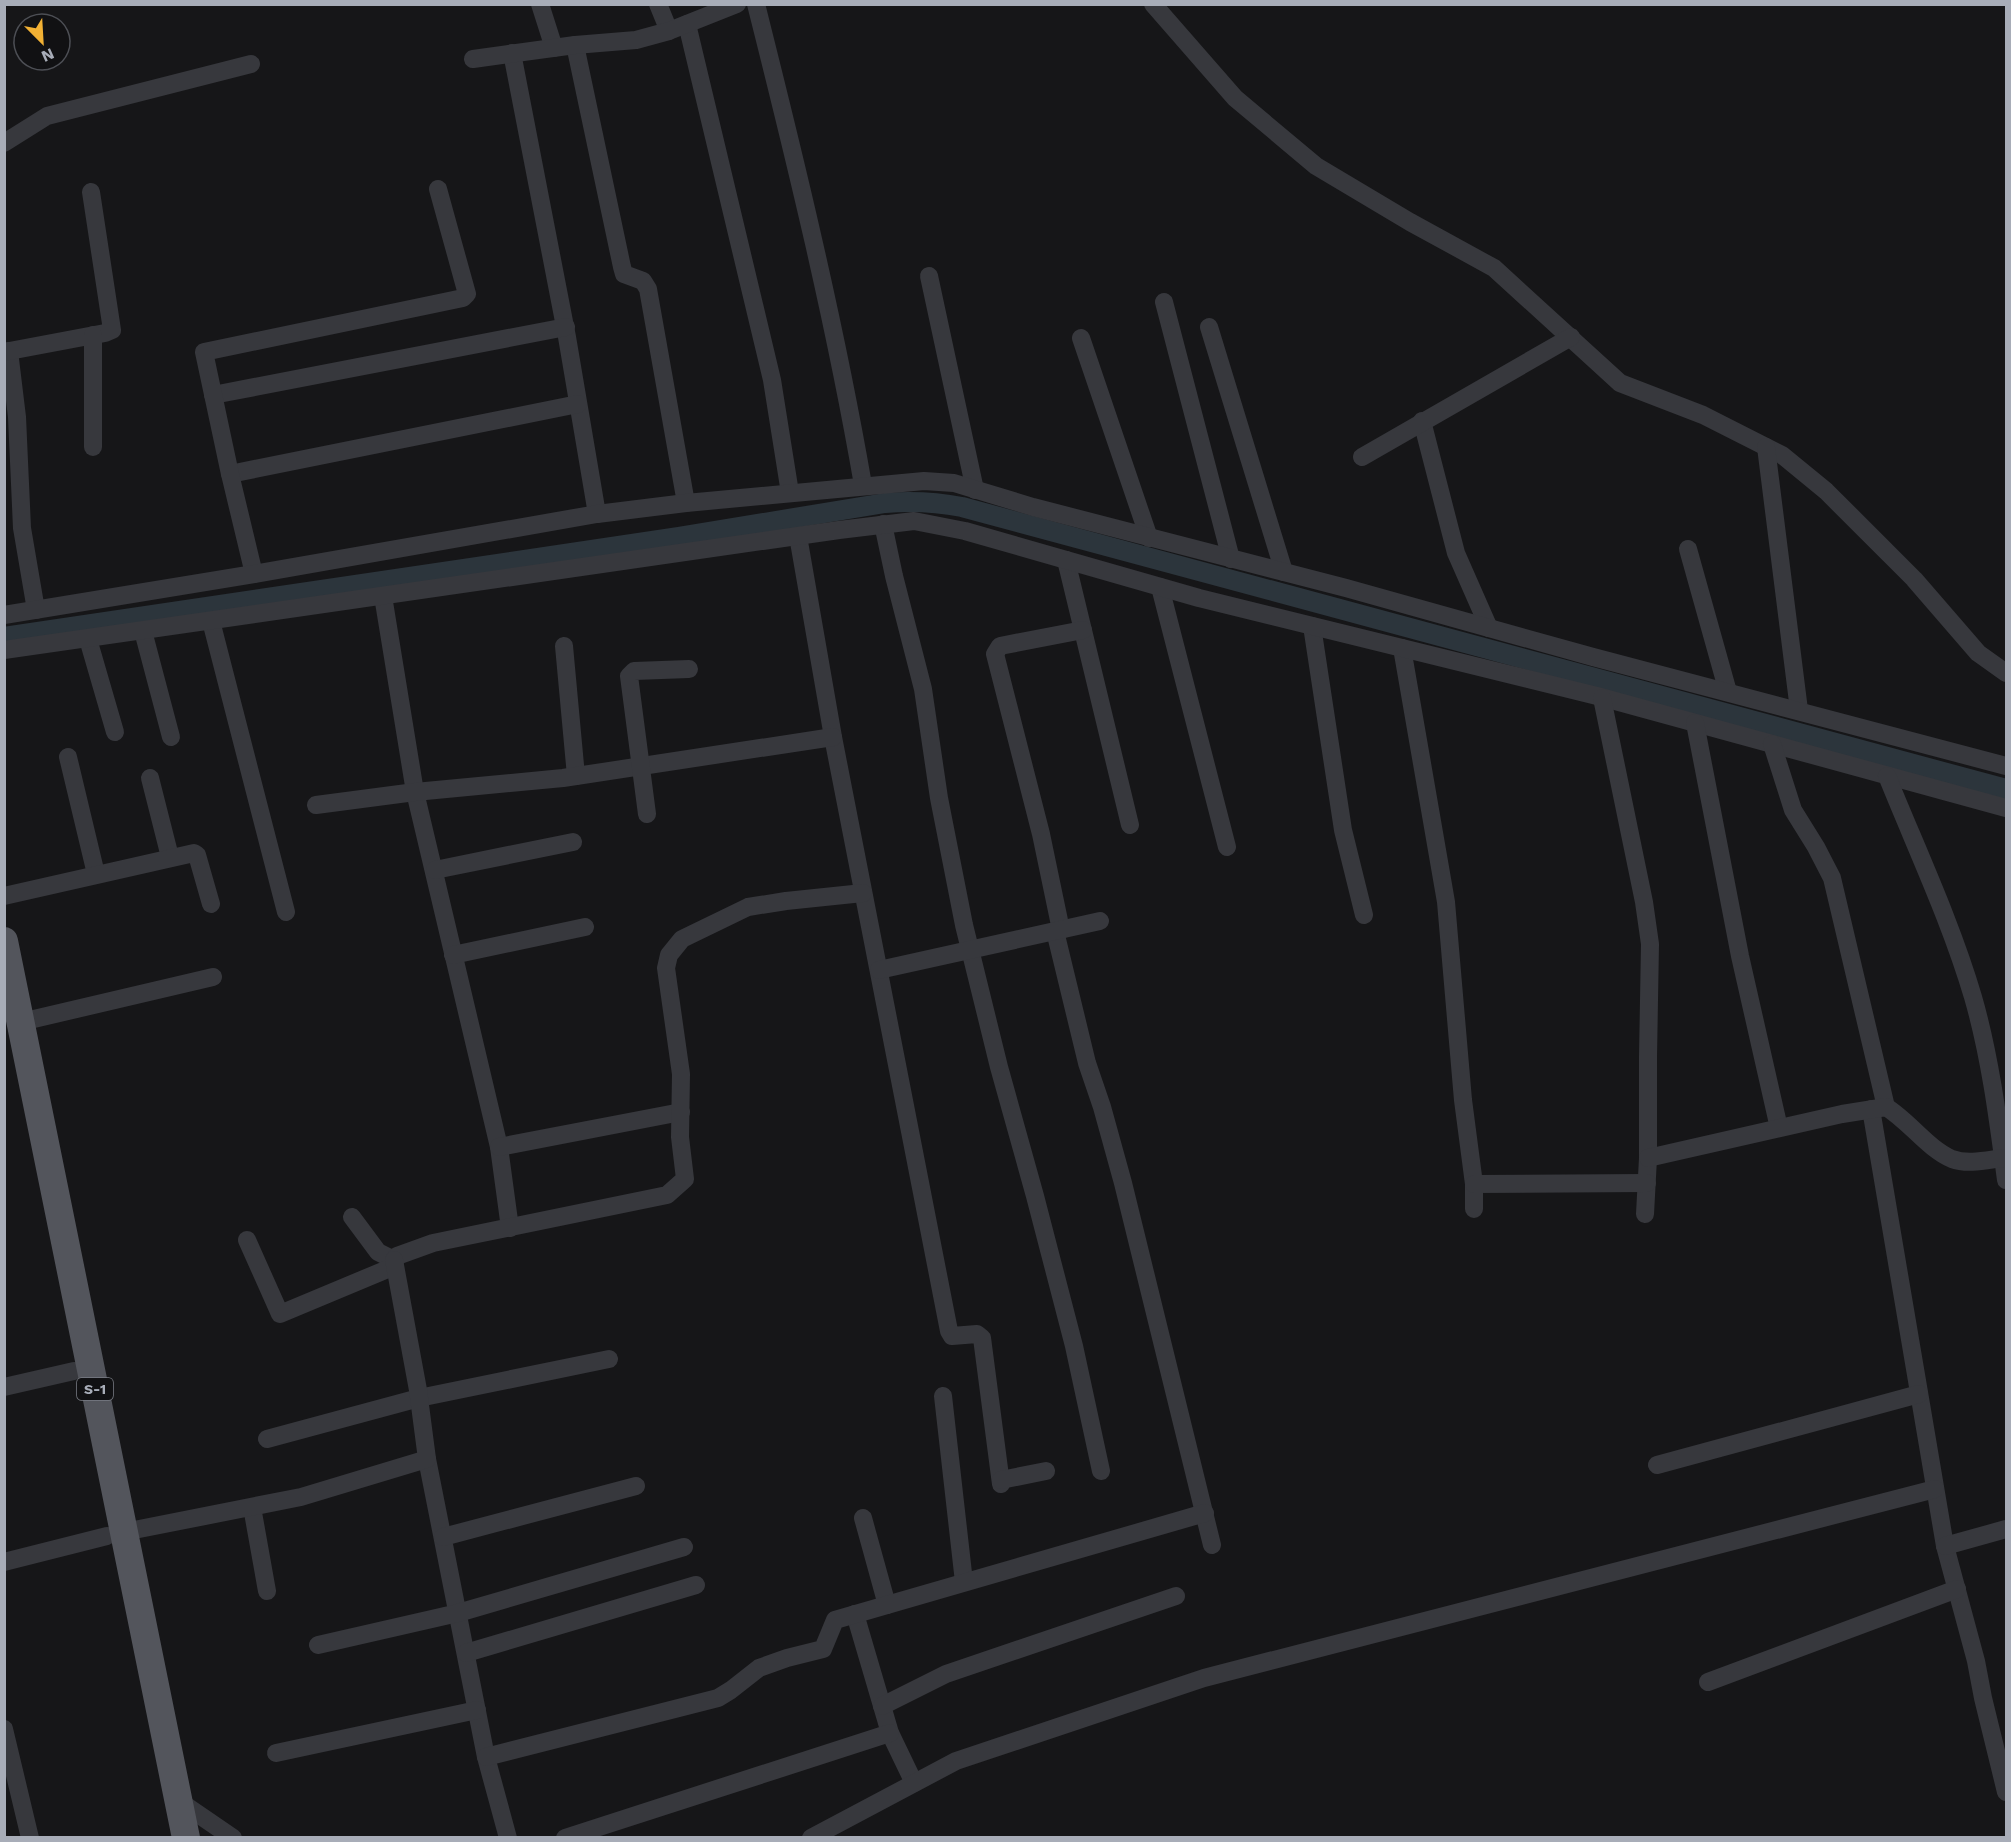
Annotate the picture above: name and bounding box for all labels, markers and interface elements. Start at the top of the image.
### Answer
north arrow [12,12,72,72]
text: N [39,44,57,66]
road number: S-1 [77,1378,113,1400]

